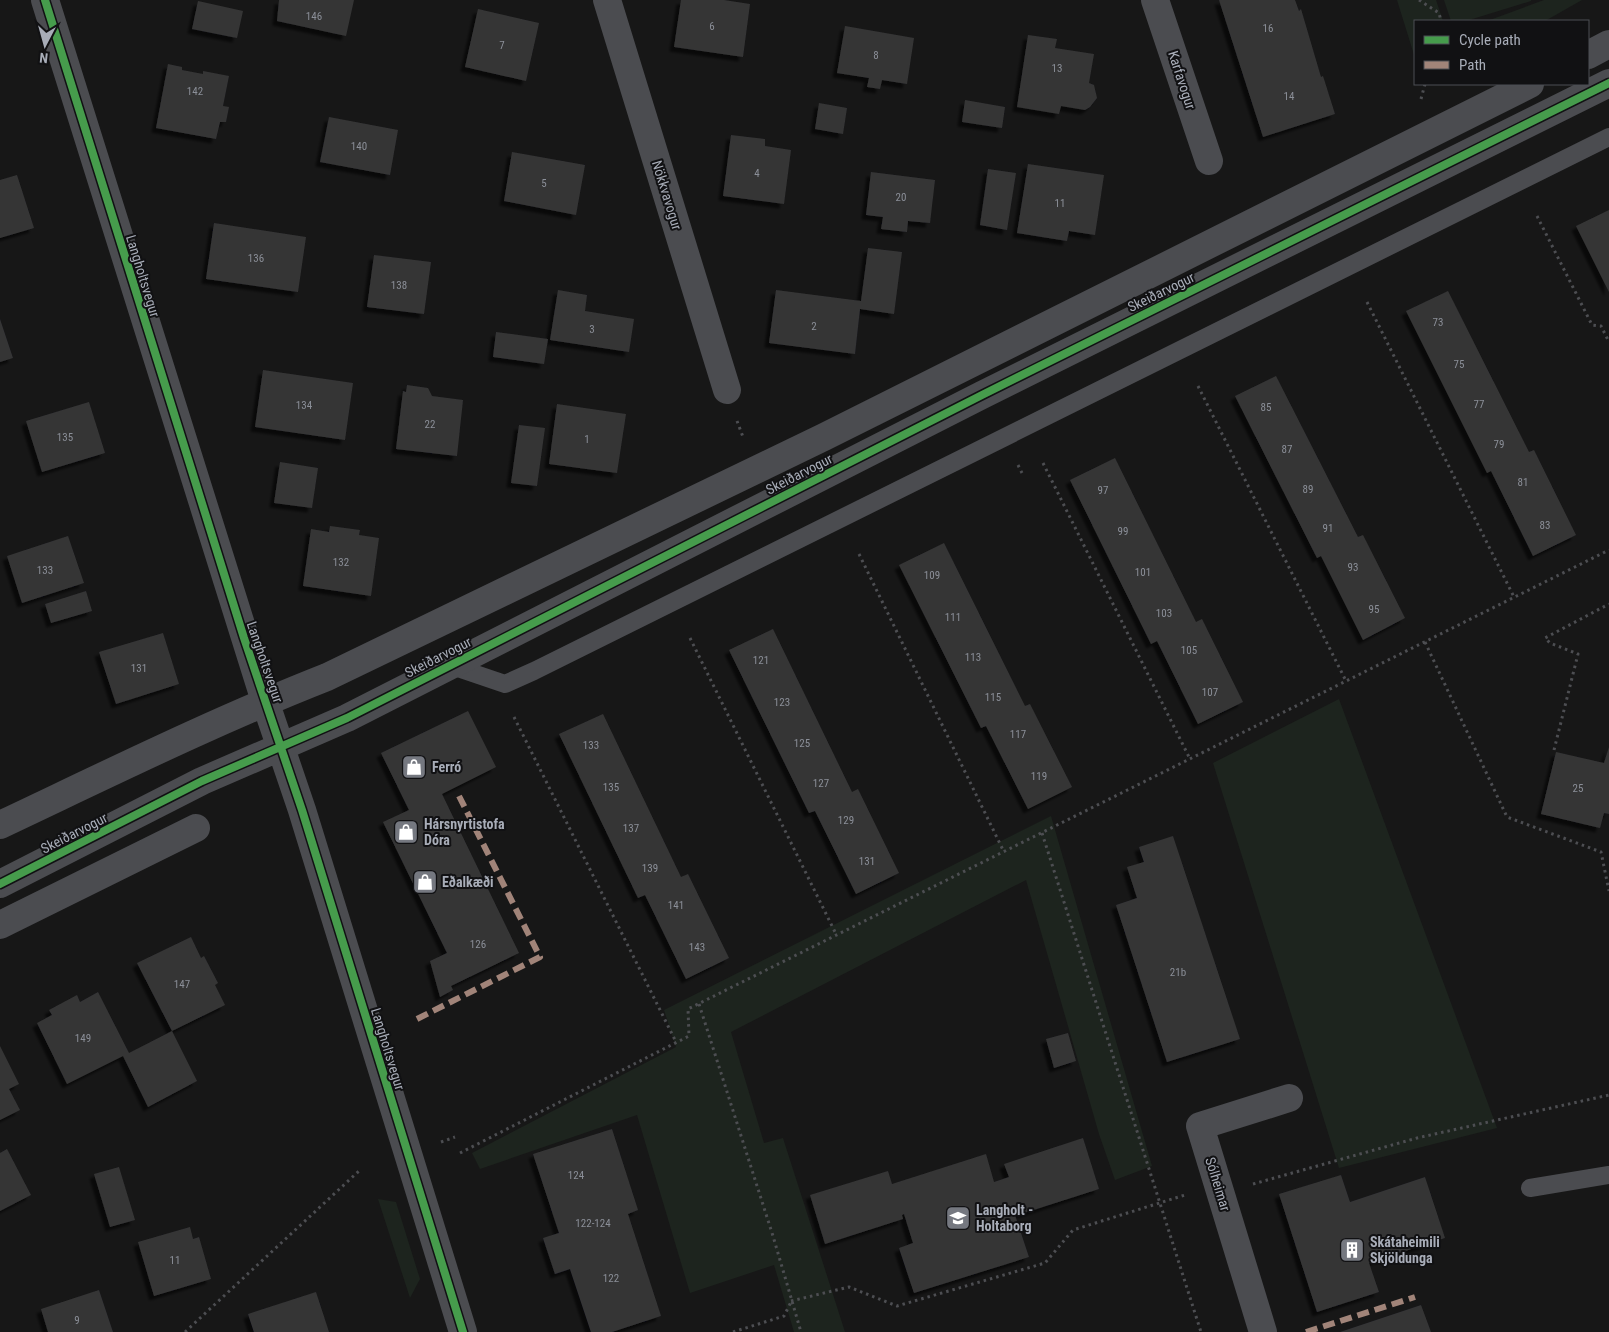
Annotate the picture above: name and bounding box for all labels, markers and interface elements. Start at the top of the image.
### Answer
house number: 146 [306,10,322,23]
north arrow [20,20,70,70]
house number: 6 [709,20,715,33]
legend [1414,20,1589,85]
house number: 16 [1263,22,1273,35]
text: Cycle path [1459,31,1521,49]
house number: 7 [499,39,505,52]
house number: 8 [873,49,879,62]
street label: Karfavogur [1165,49,1199,111]
text: N [39,50,49,66]
text: Path [1459,56,1486,74]
house number: 13 [1052,62,1062,75]
house number: 142 [187,85,203,98]
house number: 14 [1284,90,1295,103]
house number: 140 [351,140,367,153]
street label: Nökkvavogur [649,158,685,232]
house number: 4 [754,167,760,180]
house number: 5 [541,177,547,190]
house number: 20 [896,191,906,204]
house number: 11 [1055,197,1065,210]
street label: Langholtsvegur [123,233,163,319]
house number: 136 [248,252,264,265]
street label: Skeiðarvogur [1125,269,1197,315]
house number: 138 [391,279,407,292]
house number: 73 [1433,316,1443,329]
house number: 2 [811,320,817,333]
house number: 3 [589,323,595,336]
house number: 75 [1454,358,1464,371]
house number: 77 [1474,398,1484,411]
house number: 134 [296,399,313,412]
house number: 85 [1261,401,1271,414]
house number: 22 [425,418,435,431]
house number: 135 [57,431,73,444]
house number: 1 [584,433,590,446]
house number: 79 [1494,438,1504,451]
house number: 87 [1282,443,1292,456]
street label: Skeiðarvogur [763,450,835,498]
house number: 81 [1518,476,1528,489]
house number: 89 [1303,483,1313,496]
house number: 97 [1098,484,1108,497]
house number: 83 [1540,519,1550,532]
house number: 91 [1323,522,1333,535]
house number: 99 [1118,525,1128,538]
house number: 132 [333,556,349,569]
house number: 93 [1348,561,1358,574]
house number: 133 [37,564,53,577]
house number: 101 [1135,566,1151,579]
house number: 109 [924,569,940,582]
house number: 95 [1369,603,1379,616]
house number: 103 [1156,607,1172,620]
house number: 111 [945,611,961,624]
street label: Langholtsvegur [244,619,286,705]
street label: Skeiðarvogur [402,633,474,681]
house number: 105 [1181,644,1197,657]
house number: 113 [965,651,981,664]
house number: 121 [753,654,769,667]
house number: 131 [131,662,147,675]
house number: 107 [1202,686,1218,699]
house number: 115 [985,691,1001,704]
house number: 123 [774,696,790,709]
house number: 117 [1010,728,1026,741]
house number: 125 [794,737,810,750]
house number: 133 [583,739,599,752]
shop icon: Ferró [401,754,427,780]
place label: Ferró [432,759,461,775]
house number: 119 [1031,770,1047,783]
house number: 127 [813,777,829,790]
house number: 135 [603,781,619,794]
house number: 25 [1573,782,1583,795]
street label: Skeiðarvogur [38,809,110,857]
house number: 129 [838,814,854,827]
place label: Hársnyrtistofa Dóra [424,816,505,848]
shop icon: Hársnyrtistofa Dóra [393,819,419,845]
house number: 137 [623,822,639,835]
house number: 131 [859,855,875,868]
house number: 139 [642,862,658,875]
shop icon: Eðalkæði [412,869,438,895]
place label: Eðalkæði [442,874,493,890]
house number: 141 [668,899,684,912]
house number: 126 [470,938,486,951]
house number: 143 [689,941,705,954]
house number: 21b [1170,966,1186,979]
house number: 147 [174,978,190,991]
street label: Langholtsvegur [368,1006,408,1092]
house number: 149 [75,1032,91,1045]
street label: Sólheimar [1202,1155,1234,1213]
house number: 124 [568,1169,585,1182]
place label: Langholt - Holtaborg [976,1202,1033,1234]
school or university icon: Langholt - Holtaborg [945,1205,971,1231]
house number: 122-124 [575,1217,611,1230]
place label: Skátaheimili Skjöldunga [1370,1234,1440,1266]
building icon: Skátaheimili Skjöldunga [1339,1237,1365,1263]
house number: 11 [170,1254,180,1267]
house number: 122 [603,1272,619,1285]
house number: 9 [74,1314,80,1327]

